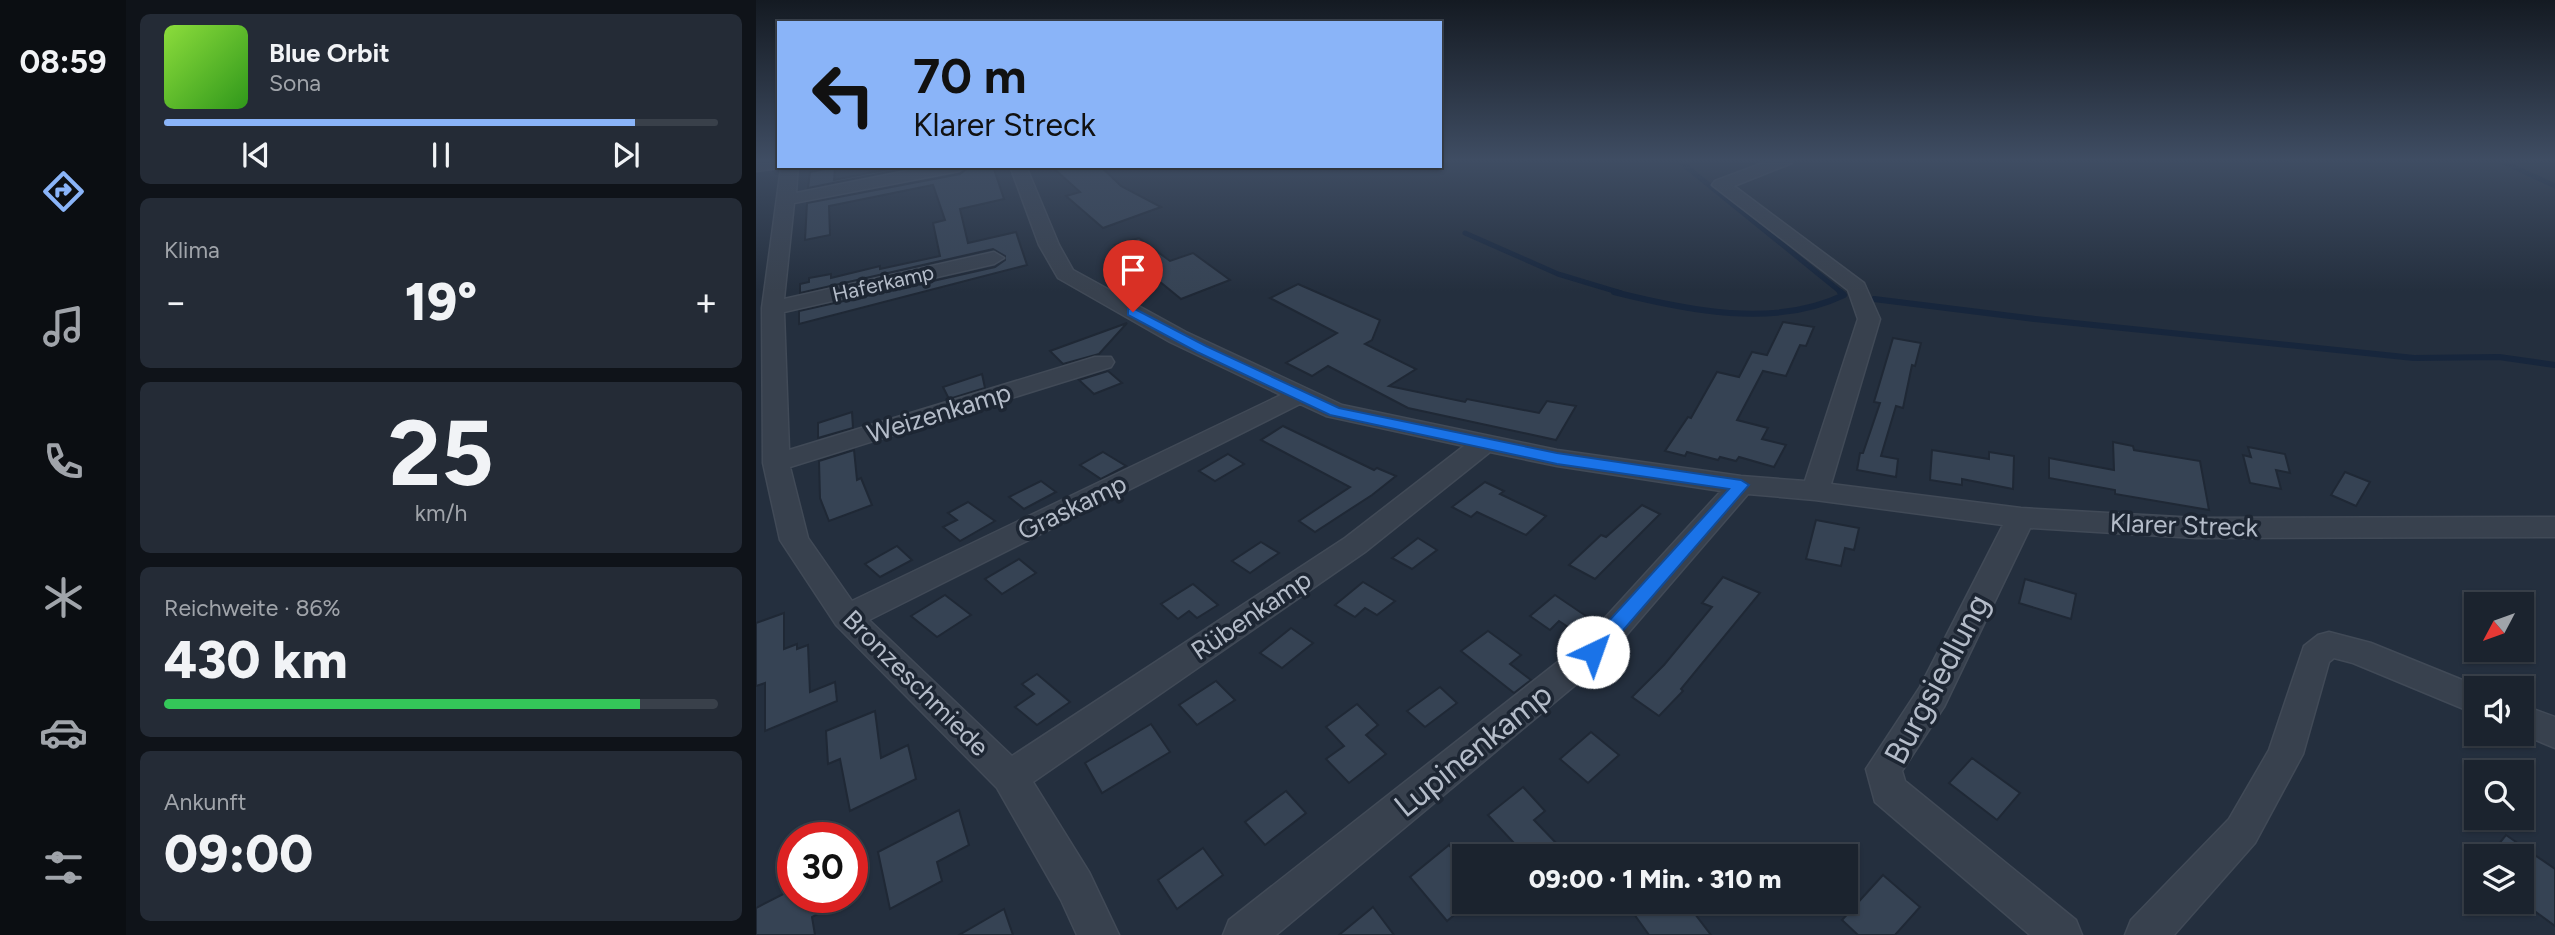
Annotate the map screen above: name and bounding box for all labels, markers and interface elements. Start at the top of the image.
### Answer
text: Blue Orbit [269,37,390,69]
text: 08:59 [19,43,107,81]
text: 70 m [913,46,1026,105]
icon: left [798,49,889,140]
text: Sona [269,69,321,97]
text: Klarer Streck [913,106,1096,144]
icon: previous [237,136,275,174]
icon: pause [422,136,460,174]
icon: next [607,136,645,174]
icon: directions [39,167,88,216]
text: Klima [164,236,220,264]
pin [1103,240,1163,312]
icon: arrive [1114,251,1152,289]
street label: Haferkamp [830,259,936,307]
text: 19° [405,271,477,333]
text: − [164,279,188,325]
text: + [694,279,718,325]
icon: music [39,302,88,351]
street label: Weizenkamp [863,376,1015,450]
text: 25 [388,399,494,508]
icon: phone [39,437,88,486]
street label: Graskamp [1012,467,1132,547]
text: km/h [415,499,467,527]
street label: Klarer Streck [2109,506,2259,544]
street label: Rübenkamp [1185,563,1317,667]
icon: climate [39,573,88,622]
street label: Burgsiedlung [1876,587,1998,771]
north arrow [2464,592,2534,662]
map controls [2464,592,2534,914]
text: Reichweite · 86% [164,594,341,622]
street label: Bronzeschmiede [836,603,996,763]
position arrow [1556,615,1630,689]
text: 430 km [164,629,348,691]
street label: Lupinenkamp [1387,675,1559,825]
button: sound [2464,676,2534,746]
icon: car [39,708,88,757]
button: search [2464,760,2534,830]
text: Ankunft [164,788,246,816]
speed limit sign: 30 [777,822,868,913]
text: 09:00 [164,823,313,885]
icon: filters [39,843,88,892]
button: layers [2464,844,2534,914]
text: 09:00 · 1 Min. · 310 m [1529,863,1781,895]

